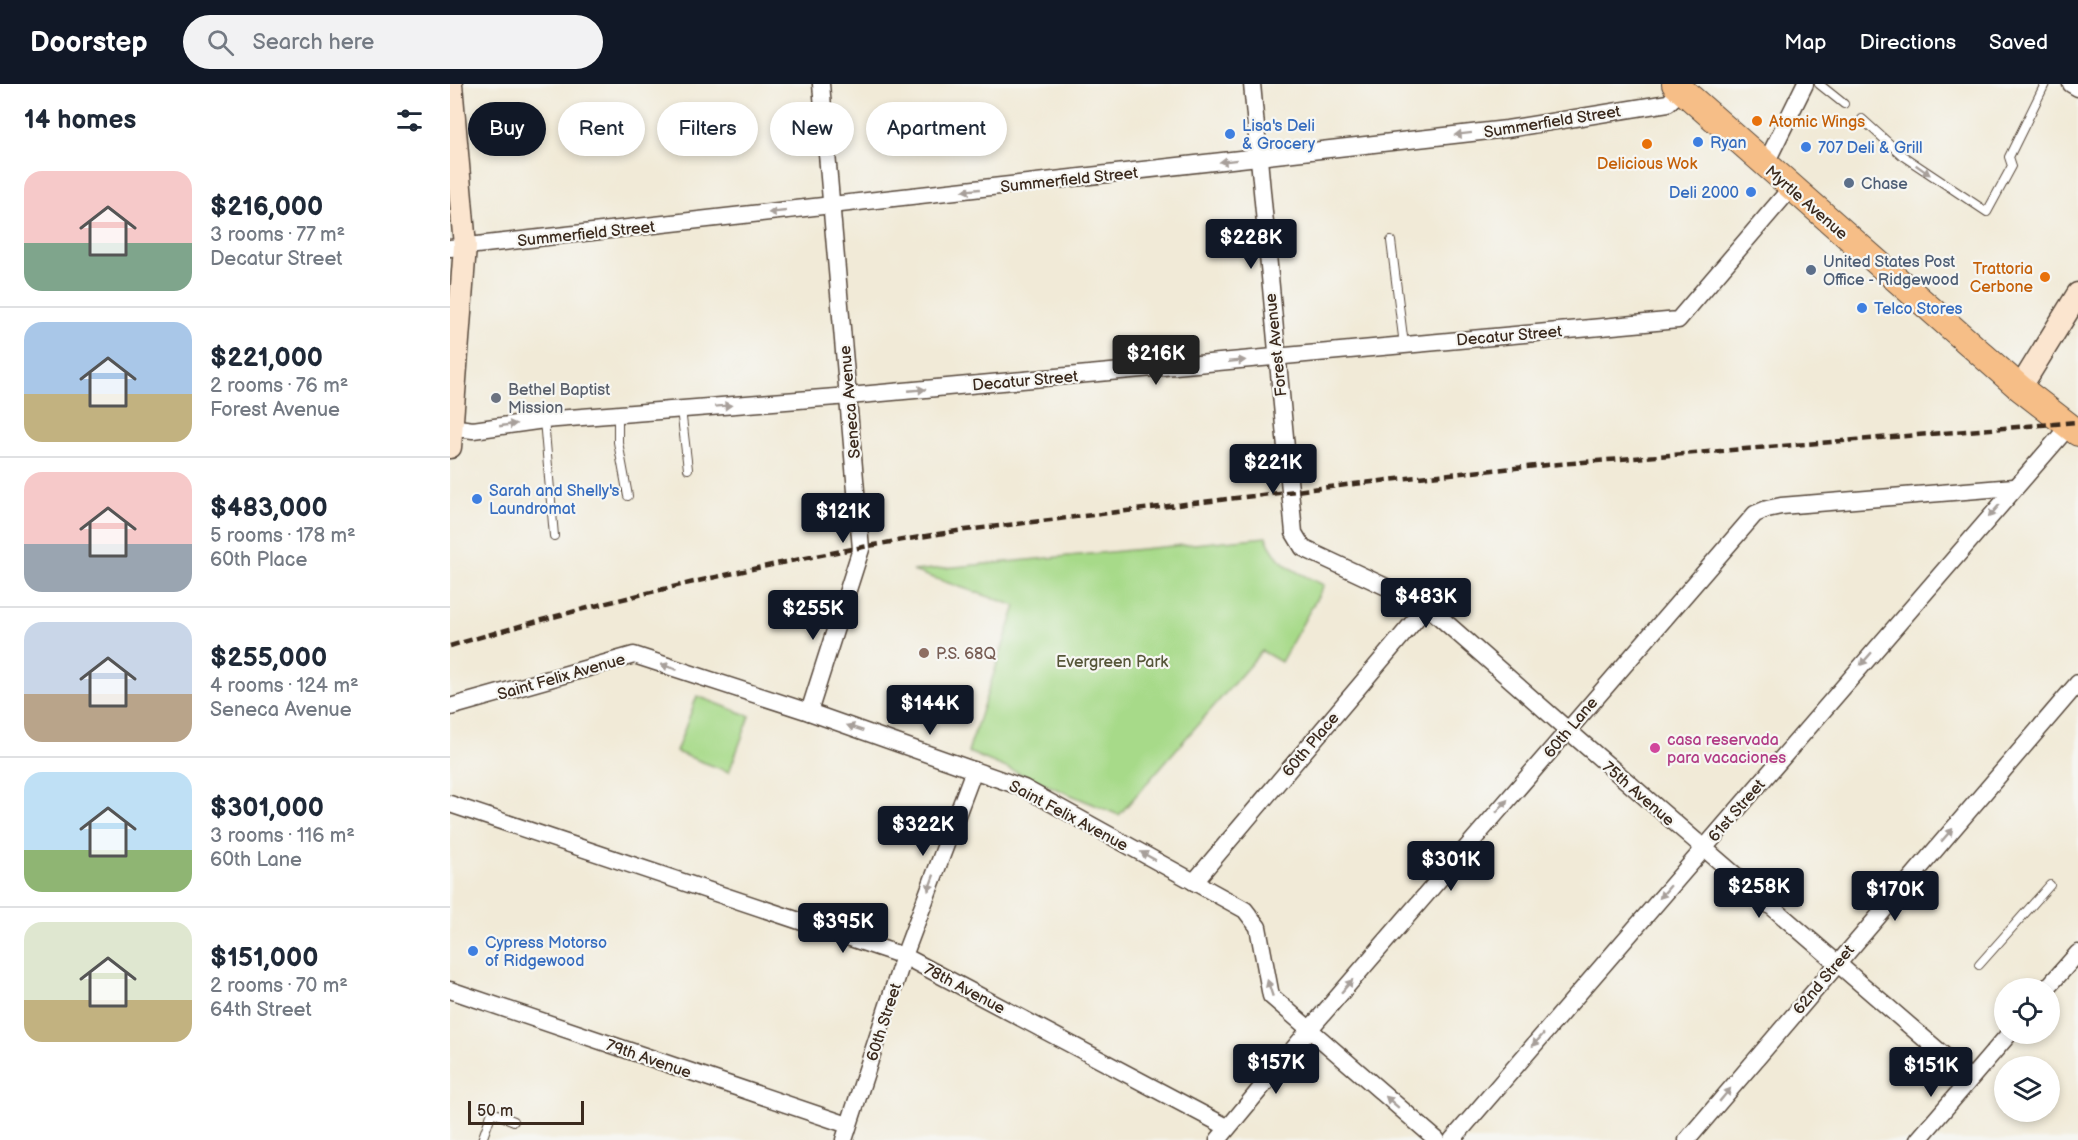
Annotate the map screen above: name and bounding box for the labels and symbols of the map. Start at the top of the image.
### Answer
street label: Summerfield Street [1483,102,1622,143]
place label: Atomic Wings [1769,113,1865,132]
marker: Atomic Wings [1750,114,1764,128]
place label: Lisa's Deli & Grocery [1242,117,1316,154]
marker: Lisa's Deli & Grocery [1223,127,1237,141]
one-way arrow [1453,129,1472,139]
place label: Ryan [1710,134,1746,153]
marker: Ryan [1691,135,1705,149]
marker: Delicious Wok [1640,137,1654,151]
place label: 707 Deli & Grill [1818,139,1923,158]
marker: 707 Deli & Grill [1799,140,1813,154]
place label: Delicious Wok [1597,155,1697,174]
one-way arrow [1218,156,1237,166]
street label: Myrtle Avenue [1761,162,1851,244]
street label: Summerfield Street [999,164,1139,197]
one-way arrow [1914,164,1930,176]
place label: Chase [1861,175,1908,194]
marker: Chase [1842,176,1856,190]
place label: Deli 2000 [1669,184,1739,203]
one-way arrow [962,185,981,195]
marker: Deli 2000 [1744,185,1758,199]
one-way arrow [768,207,787,217]
street label: Summerfield Street [516,218,656,251]
pin: $228K [1209,219,1293,270]
place label: United States Post Office - Ridgewood [1823,253,1959,290]
place label: Trattoria Cerbone [1970,260,2034,297]
marker: United States Post Office - Ridgewood [1804,263,1818,277]
marker: Trattoria Cerbone [2038,270,2052,284]
street label: Forest Avenue [1262,292,1291,398]
place label: Telco Stores [1874,300,1963,319]
marker: Telco Stores [1855,301,1869,315]
street label: Decatur Street [1456,322,1563,351]
pin: $216K [1114,335,1198,386]
street label: Seneca Avenue [836,344,865,459]
one-way arrow [1228,356,1247,366]
street label: Decatur Street [972,367,1079,396]
place label: Bethel Baptist Mission [508,381,610,418]
one-way arrow [908,385,927,395]
marker: Bethel Baptist Mission [489,391,503,405]
one-way arrow [714,401,733,411]
one-way arrow [499,421,518,430]
pin: $221K [1231,444,1315,495]
place label: Sarah and Shelly's Laundromat [489,482,620,519]
marker: Sarah and Shelly's Laundromat [470,492,484,506]
pin: $121K [801,493,885,544]
one-way arrow [1987,503,2000,519]
pin: $483K [1384,578,1468,629]
pin: $255K [771,590,855,641]
place label: P.S. 68Q [936,645,996,664]
marker: P.S. 68Q [917,646,931,660]
street label: Saint Felix Avenue [495,650,628,705]
one-way arrow [1860,651,1873,667]
park label: Evergreen Park [1056,653,1168,672]
one-way arrow [660,662,678,671]
pin: $144K [888,685,972,736]
street label: 60th Lane [1540,693,1602,762]
street label: 60th Place [1279,709,1344,781]
one-way arrow [845,723,863,732]
place label: casa reservada para vacaciones [1667,731,1786,768]
marker: casa reservada para vacaciones [1648,741,1662,755]
street label: 75th Avenue [1598,758,1678,831]
street label: 61st Street [1705,776,1770,846]
street label: Saint Felix Avenue [1006,777,1132,856]
one-way arrow [1495,799,1508,814]
pin: $322K [881,806,965,857]
one-way arrow [1940,828,1953,843]
pin: $301K [1409,841,1493,892]
one-way arrow [1139,851,1156,861]
pin: $258K [1717,868,1801,919]
pin: $170K [1853,871,1937,922]
one-way arrow [926,875,936,893]
one-way arrow [1658,885,1672,900]
pin: $395K [801,903,885,954]
place label: Cypress Motorso of Ridgewood [485,934,607,971]
street label: 62nd Street [1789,941,1859,1019]
marker: Cypress Motorso of Ridgewood [466,944,480,958]
street label: 78th Avenue [921,960,1008,1019]
one-way arrow [1265,979,1274,997]
one-way arrow [1340,979,1353,994]
street label: 60th Street [863,981,906,1064]
one-way arrow [1532,1032,1545,1047]
street label: 79th Avenue [603,1036,694,1083]
pin: $157K [1234,1044,1318,1095]
pin: $151K [1889,1047,1973,1098]
one-way arrow [1718,1088,1731,1103]
one-way arrow [1385,1096,1400,1109]
scale bar [468,1098,584,1126]

